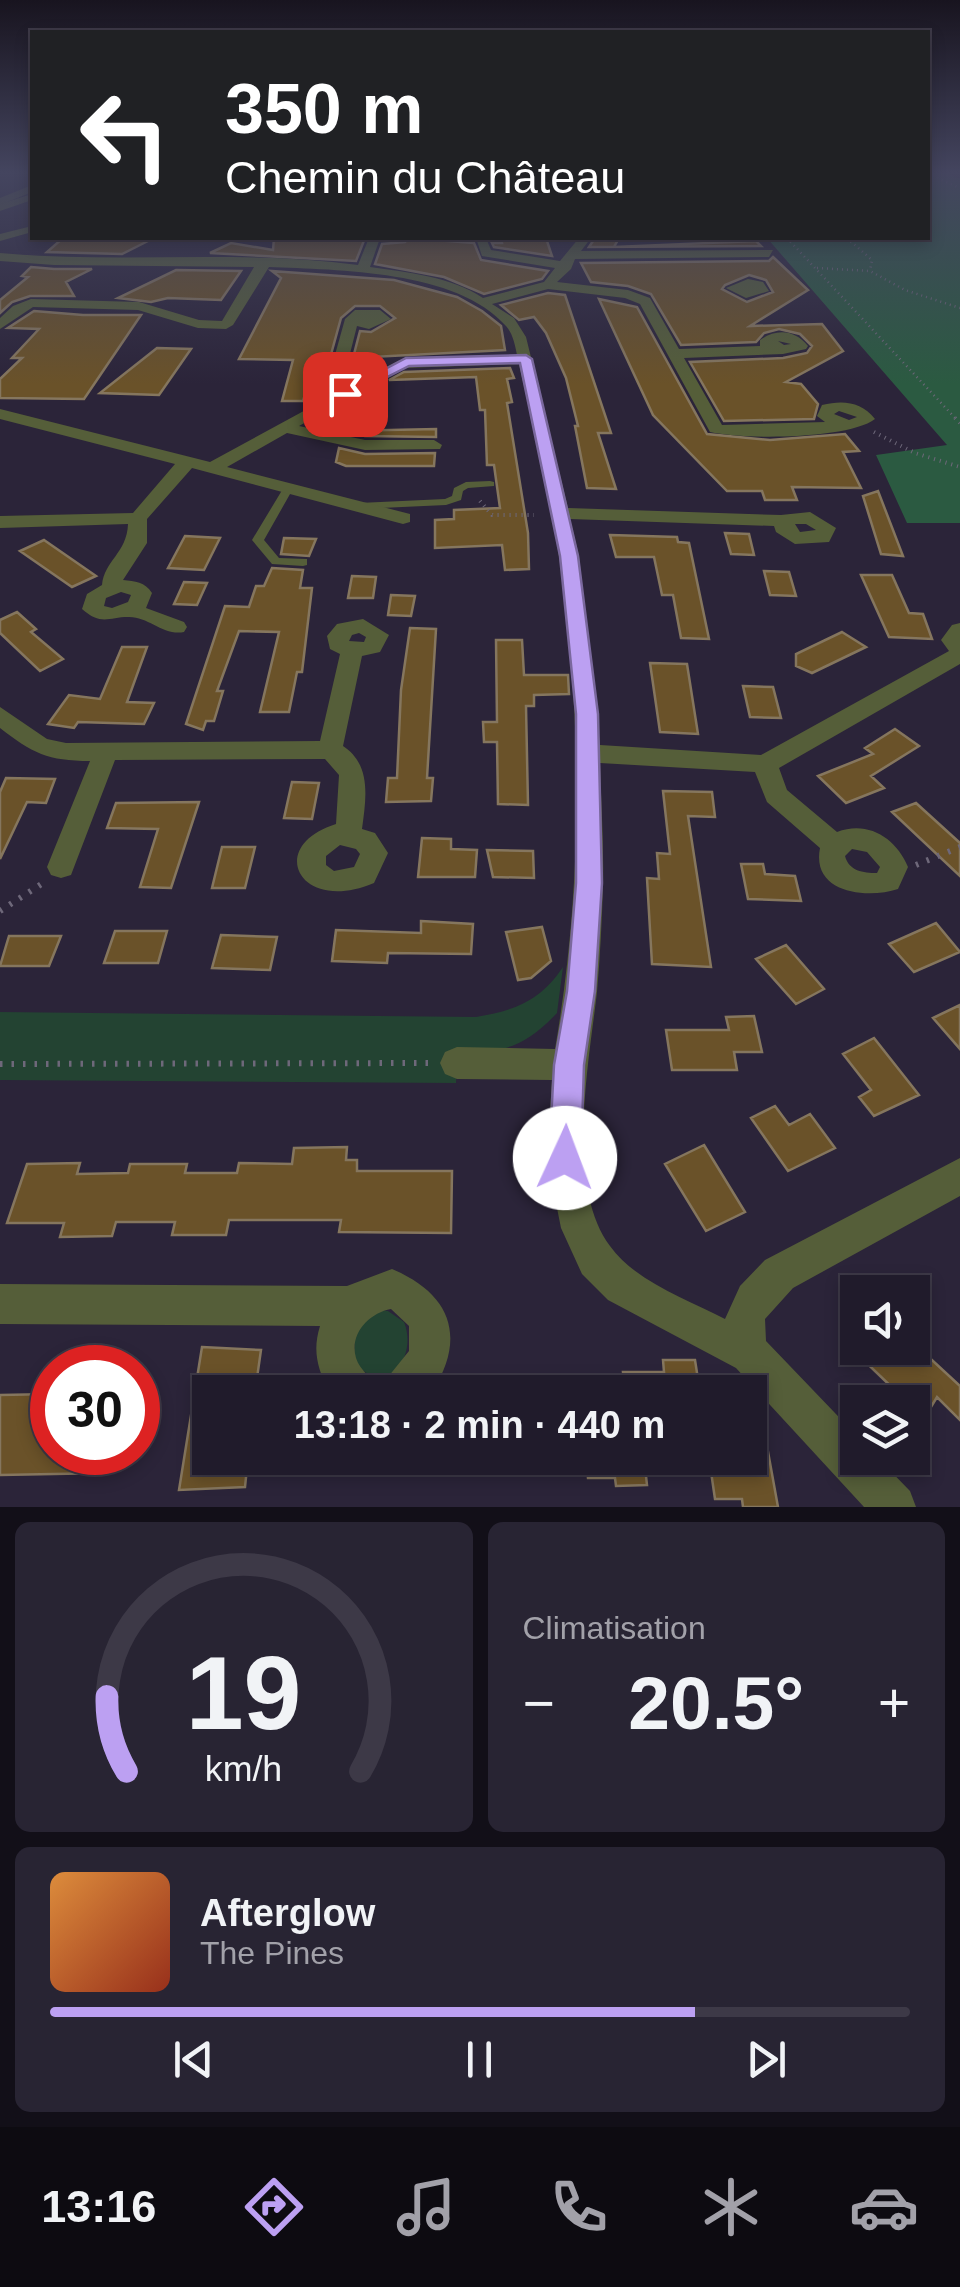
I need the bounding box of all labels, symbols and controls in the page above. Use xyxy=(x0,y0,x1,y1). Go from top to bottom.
icon: left xyxy=(60,70,190,200)
text: 350 m xyxy=(225,70,423,148)
text: Chemin du Château xyxy=(225,152,625,203)
pin xyxy=(303,352,388,437)
icon: arrive xyxy=(318,367,373,422)
position arrow xyxy=(513,1106,617,1210)
map controls xyxy=(840,1275,930,1475)
button: sound xyxy=(840,1275,930,1365)
speed limit sign: 30 xyxy=(30,1345,160,1475)
button: layers xyxy=(840,1385,930,1475)
text: 13:18 · 2 min · 440 m xyxy=(294,1404,665,1446)
text: Climatisation xyxy=(523,1610,706,1646)
text: 19 xyxy=(186,1635,302,1751)
text: 20.5° xyxy=(628,1661,804,1745)
text: − xyxy=(523,1672,555,1734)
text: + xyxy=(878,1672,910,1734)
text: km/h xyxy=(205,1749,282,1789)
text: Afterglow xyxy=(200,1892,375,1934)
text: The Pines xyxy=(200,1935,344,1971)
icon: previous xyxy=(166,2032,221,2087)
icon: pause xyxy=(452,2032,507,2087)
icon: next xyxy=(739,2032,794,2087)
icon: directions xyxy=(239,2172,309,2242)
icon: music xyxy=(391,2172,461,2242)
icon: phone xyxy=(544,2172,614,2242)
icon: climate xyxy=(696,2172,766,2242)
icon: car xyxy=(849,2172,919,2242)
text: 13:16 xyxy=(41,2181,156,2232)

